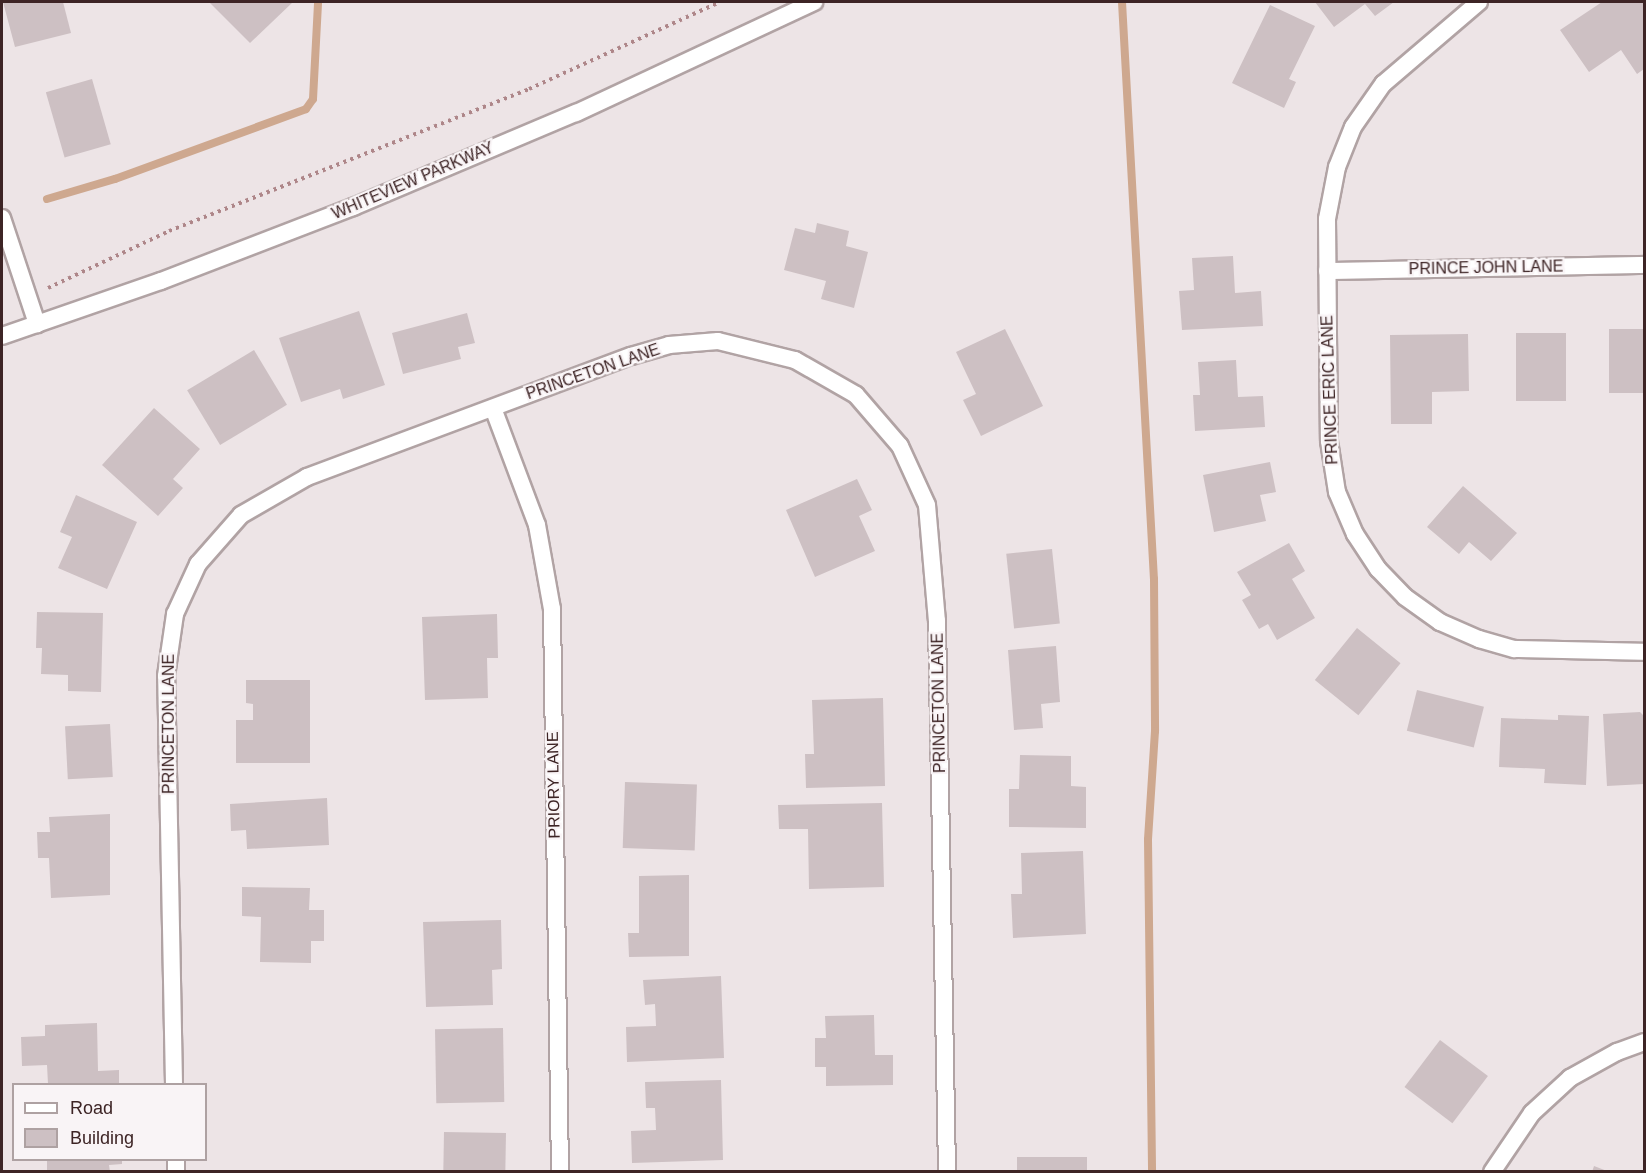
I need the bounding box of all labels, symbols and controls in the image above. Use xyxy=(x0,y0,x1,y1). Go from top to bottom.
street label: WHITEVIEW PARKWAY xyxy=(329,138,497,224)
street label: PRINCE JOHN LANE xyxy=(1408,257,1564,279)
street label: PRINCE ERIC LANE xyxy=(1318,315,1342,465)
street label: PRINCETON LANE xyxy=(524,340,662,404)
street label: PRINCETON LANE xyxy=(928,633,950,773)
street label: PRINCETON LANE xyxy=(159,654,179,794)
street label: PRIORY LANE xyxy=(543,731,565,839)
legend xyxy=(12,1083,207,1161)
text: Road xyxy=(70,1098,113,1118)
text: Building xyxy=(70,1128,134,1148)

